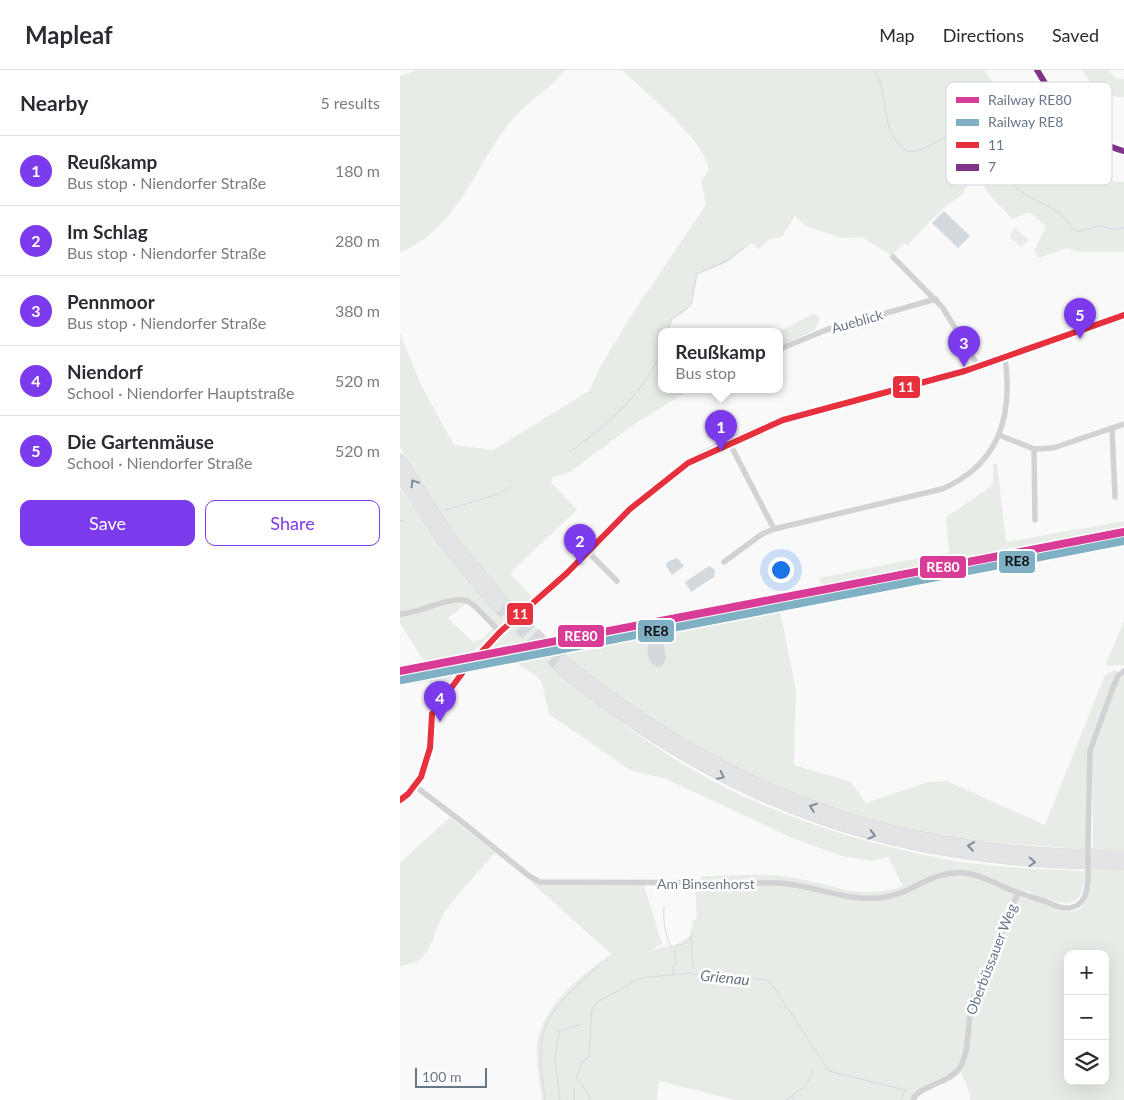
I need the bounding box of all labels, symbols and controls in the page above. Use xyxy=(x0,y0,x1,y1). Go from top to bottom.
text: Mapleaf xyxy=(25,20,113,49)
text: Map xyxy=(879,24,915,46)
text: Directions xyxy=(943,24,1024,46)
text: Saved xyxy=(1052,24,1099,46)
legend xyxy=(946,82,1112,185)
text: Nearby xyxy=(20,90,88,115)
text: Railway RE80 xyxy=(988,91,1072,108)
text: 5 results xyxy=(320,93,380,112)
text: Railway RE8 xyxy=(988,113,1063,130)
text: 11 xyxy=(988,136,1004,153)
text: Reußkamp xyxy=(67,150,157,173)
text: 7 xyxy=(988,158,996,175)
text: 1 xyxy=(31,161,41,180)
text: 180 m xyxy=(335,161,380,180)
text: Bus stop · Niendorfer Straße xyxy=(67,173,266,192)
text: Im Schlag xyxy=(67,220,148,243)
text: 2 xyxy=(31,231,41,250)
text: 280 m xyxy=(335,231,380,250)
text: Bus stop · Niendorfer Straße xyxy=(67,243,266,262)
text: Pennmoor xyxy=(67,290,155,313)
pin: 5 xyxy=(1064,298,1096,339)
text: 3 xyxy=(31,301,41,320)
text: 380 m xyxy=(335,301,380,320)
street label: Aueblick xyxy=(829,305,886,336)
text: Bus stop · Niendorfer Straße xyxy=(67,313,266,332)
pin: 3 xyxy=(948,326,980,367)
popup xyxy=(658,328,783,393)
text: Reußkamp xyxy=(675,340,766,363)
text: Niendorf xyxy=(67,360,143,383)
text: Bus stop xyxy=(675,363,736,382)
text: 4 xyxy=(31,371,41,390)
text: 520 m xyxy=(335,371,380,390)
line badge: 11 xyxy=(892,375,921,399)
text: 11 xyxy=(898,378,914,395)
text: School · Niendorfer Hauptstraße xyxy=(67,383,295,402)
pin: 1 xyxy=(705,410,737,451)
text: Die Gartenmäuse xyxy=(67,430,214,453)
text: 5 xyxy=(31,441,41,460)
text: 520 m xyxy=(335,441,380,460)
text: School · Niendorfer Straße xyxy=(67,453,252,472)
one-way arrow xyxy=(411,479,420,489)
button: Save xyxy=(20,500,195,546)
button: Share xyxy=(205,500,380,546)
pin: 2 xyxy=(564,524,596,565)
line badge: RE8 xyxy=(998,550,1036,574)
text: RE8 xyxy=(1004,552,1030,569)
line badge: RE80 xyxy=(919,555,967,579)
your location xyxy=(768,557,794,583)
text: RE80 xyxy=(926,558,960,575)
line badge: 11 xyxy=(506,602,534,626)
text: 11 xyxy=(512,605,528,622)
line badge: RE8 xyxy=(637,619,675,643)
text: RE8 xyxy=(643,622,669,639)
line badge: RE80 xyxy=(557,624,605,648)
text: RE80 xyxy=(564,627,598,644)
pin: 4 xyxy=(424,681,456,722)
one-way arrow xyxy=(716,770,725,780)
one-way arrow xyxy=(810,803,818,813)
one-way arrow xyxy=(867,829,876,840)
one-way arrow xyxy=(966,841,974,852)
one-way arrow xyxy=(1028,856,1036,867)
street label: Am Binsenhorst xyxy=(657,875,755,892)
street label: Oberbüssauer Weg xyxy=(962,901,1020,1017)
map controls xyxy=(1064,950,1109,1085)
button: + xyxy=(1064,950,1109,995)
water label: Grienau xyxy=(699,965,751,989)
button: − xyxy=(1064,995,1109,1040)
button: layers xyxy=(1064,1040,1109,1085)
scale bar xyxy=(415,1065,488,1088)
text: 100 m xyxy=(422,1068,461,1085)

